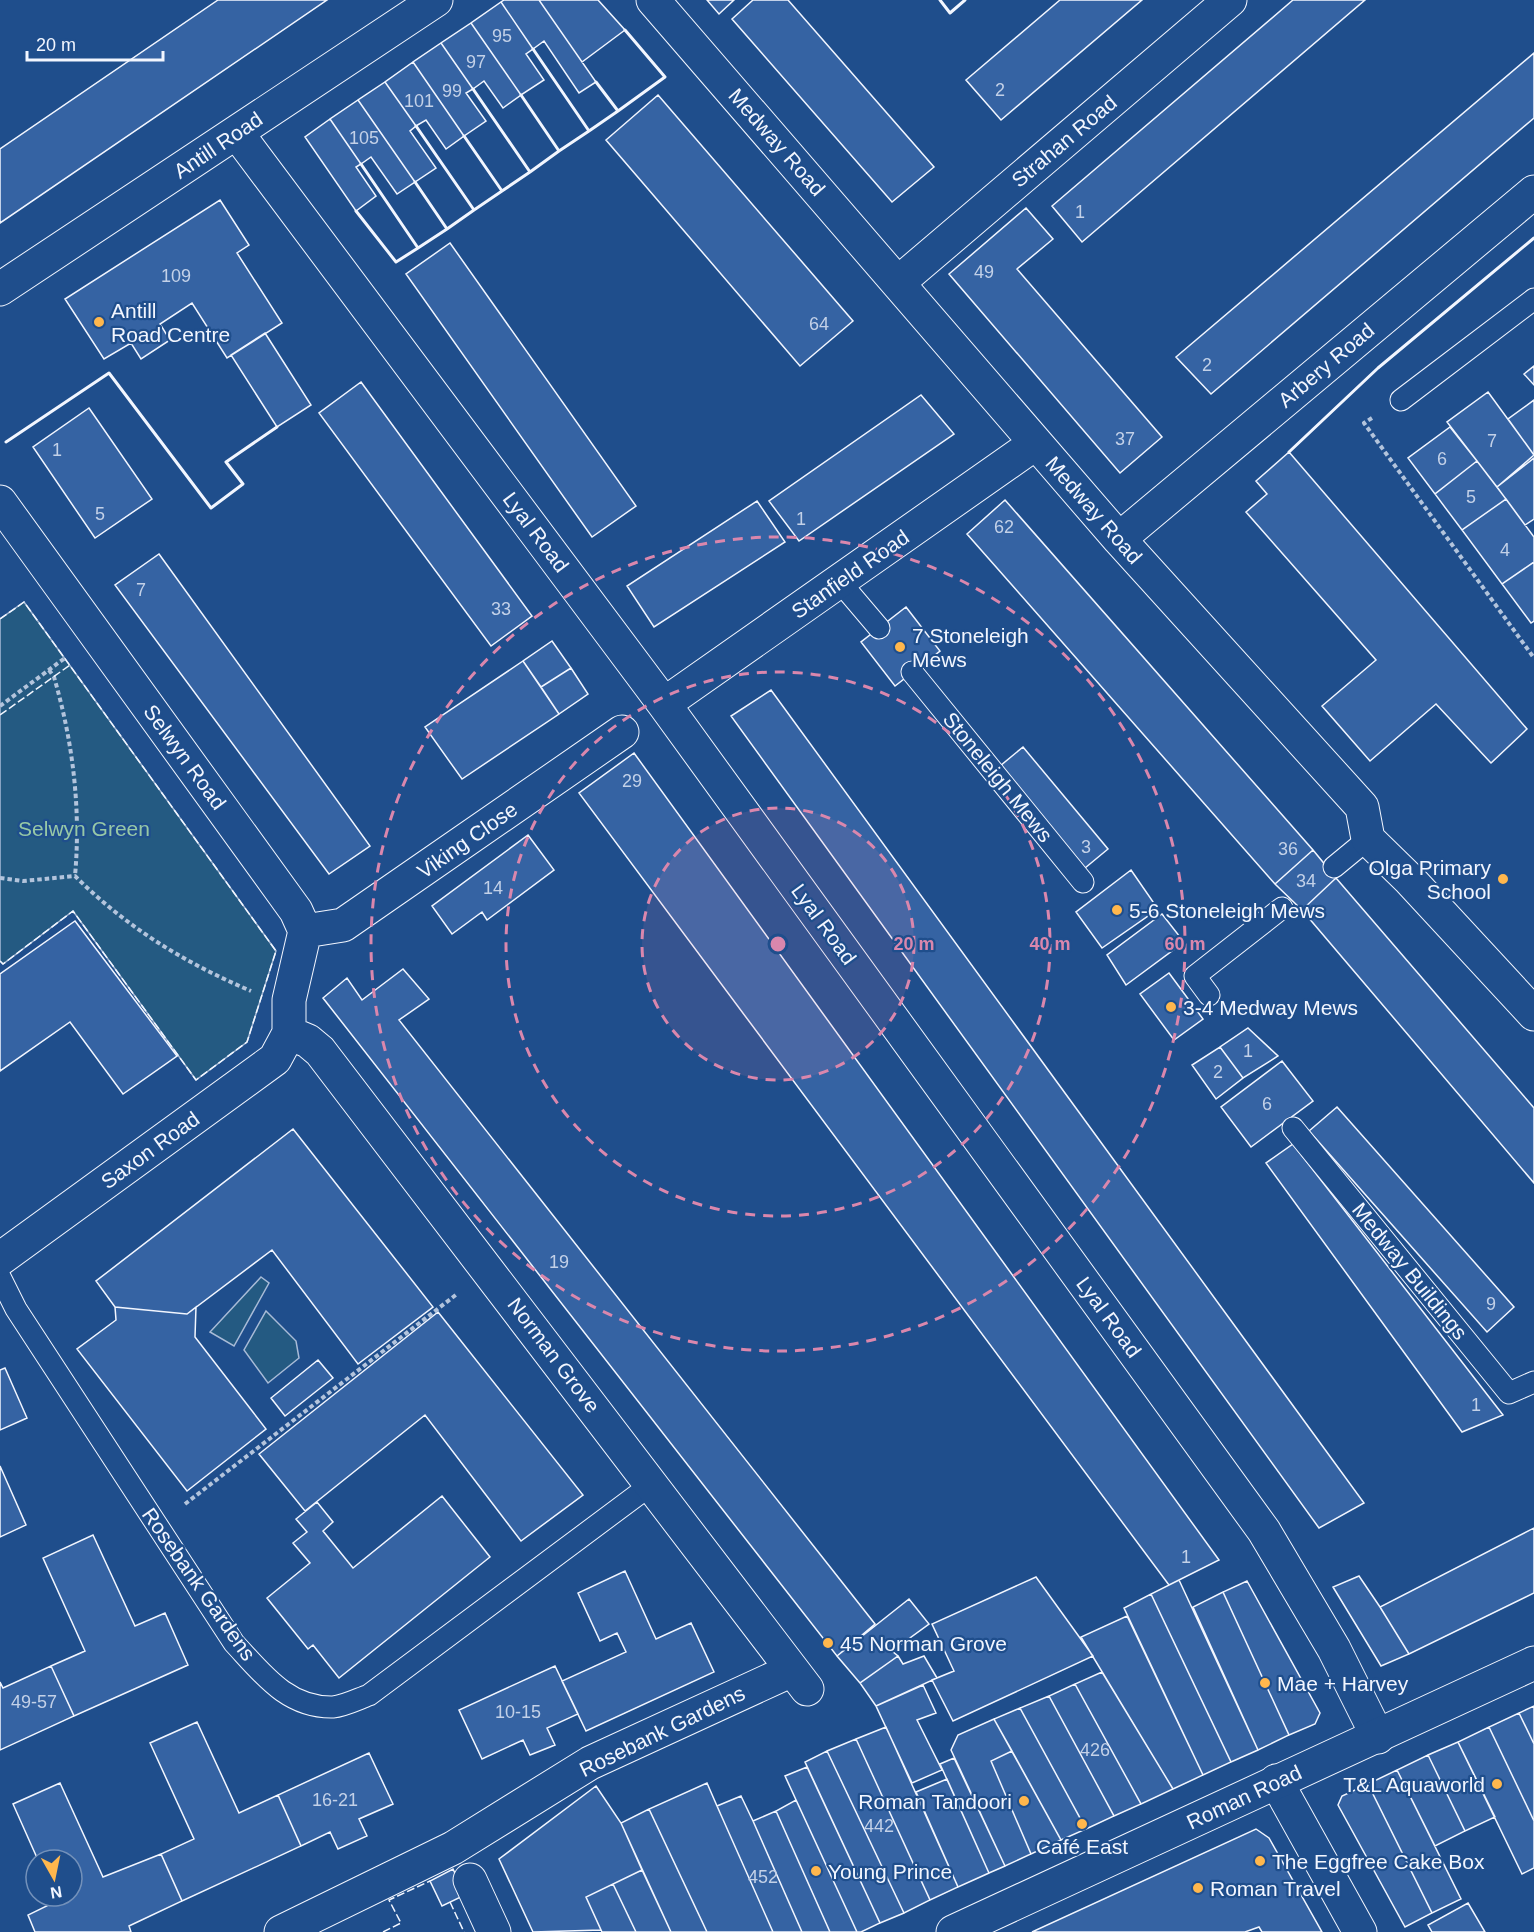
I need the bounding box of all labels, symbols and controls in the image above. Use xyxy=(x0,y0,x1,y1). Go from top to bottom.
scale bar xyxy=(27,24,164,62)
house number: 95 xyxy=(492,26,512,46)
text: 20 m xyxy=(36,35,76,55)
house number: 97 xyxy=(466,52,486,72)
house number: 2 xyxy=(995,80,1005,100)
house number: 99 xyxy=(442,81,462,101)
street label: Medway Road xyxy=(724,84,830,200)
house number: 101 xyxy=(404,91,434,111)
street label: Strahan Road xyxy=(1007,91,1121,191)
street label: Antill Road xyxy=(169,107,267,183)
house number: 105 xyxy=(349,128,379,148)
house number: 1 xyxy=(1075,202,1085,222)
house number: 49 xyxy=(974,262,994,282)
house number: 109 xyxy=(161,266,191,286)
place label: Antill Road Centre xyxy=(111,299,230,346)
house number: 64 xyxy=(809,314,829,334)
marker: Antill Road Centre xyxy=(92,315,106,329)
street label: Arbery Road xyxy=(1273,318,1379,412)
house number: 2 xyxy=(1202,355,1212,375)
house number: 37 xyxy=(1115,429,1135,449)
house number: 7 xyxy=(1487,431,1497,451)
house number: 1 xyxy=(52,440,62,460)
house number: 6 xyxy=(1437,449,1447,469)
street label: Medway Road xyxy=(1041,452,1147,568)
house number: 5 xyxy=(1466,487,1476,507)
street label: Lyal Road xyxy=(499,488,573,576)
house number: 5 xyxy=(95,504,105,524)
house number: 1 xyxy=(796,509,806,529)
house number: 62 xyxy=(994,517,1014,537)
street label: Stanfield Road xyxy=(787,525,913,623)
house number: 4 xyxy=(1500,540,1510,560)
house number: 7 xyxy=(136,580,146,600)
house number: 33 xyxy=(491,599,511,619)
place label: 7 Stoneleigh Mews xyxy=(912,624,1029,671)
marker: 7 Stoneleigh Mews xyxy=(893,640,907,654)
street label: Selwyn Road xyxy=(139,700,231,814)
street label: Stoneleigh Mews xyxy=(939,708,1057,846)
house number: 29 xyxy=(622,771,642,791)
street label: Viking Close xyxy=(413,797,521,883)
park label: Selwyn Green xyxy=(18,817,150,840)
house number: 3 xyxy=(1081,837,1091,857)
house number: 36 xyxy=(1278,839,1298,859)
place label: Olga Primary School xyxy=(1368,856,1491,903)
house number: 34 xyxy=(1296,871,1316,891)
marker: Olga Primary School xyxy=(1496,872,1510,886)
house number: 14 xyxy=(483,878,503,898)
street label: Lyal Road xyxy=(787,879,861,969)
place label: 5-6 Stoneleigh Mews xyxy=(1129,899,1325,922)
marker: 5-6 Stoneleigh Mews xyxy=(1110,903,1124,917)
centre of rings xyxy=(768,934,788,954)
text: 20 m xyxy=(893,934,935,954)
text: 40 m xyxy=(1029,934,1071,954)
text: 60 m xyxy=(1164,934,1206,954)
place label: 3-4 Medway Mews xyxy=(1183,996,1358,1019)
marker: 3-4 Medway Mews xyxy=(1164,1000,1178,1014)
house number: 1 xyxy=(1243,1041,1253,1061)
house number: 2 xyxy=(1213,1062,1223,1082)
house number: 6 xyxy=(1262,1094,1272,1114)
street label: Saxon Road xyxy=(96,1107,204,1193)
street label: Medway Buildings xyxy=(1348,1198,1472,1344)
house number: 19 xyxy=(549,1252,569,1272)
street label: Lyal Road xyxy=(1072,1272,1146,1362)
street label: Norman Grove xyxy=(503,1293,605,1417)
house number: 9 xyxy=(1486,1294,1496,1314)
house number: 1 xyxy=(1471,1395,1481,1415)
street label: Rosebank Gardens xyxy=(138,1503,260,1665)
house number: 1 xyxy=(1181,1547,1191,1567)
place label: 45 Norman Grove xyxy=(840,1632,1007,1655)
marker: 45 Norman Grove xyxy=(821,1636,835,1650)
place label: Mae + Harvey xyxy=(1277,1672,1409,1695)
marker: Mae + Harvey xyxy=(1258,1676,1272,1690)
street label: Rosebank Gardens xyxy=(576,1681,748,1781)
house number: 49-57 xyxy=(11,1692,57,1712)
house number: 10-15 xyxy=(495,1702,541,1722)
house number: 426 xyxy=(1080,1740,1110,1760)
street label: Roman Road xyxy=(1183,1760,1305,1834)
place label: T&L Aquaworld xyxy=(1343,1773,1485,1796)
marker: T&L Aquaworld xyxy=(1490,1777,1504,1791)
house number: 16-21 xyxy=(312,1790,358,1810)
place label: Roman Tandoori xyxy=(858,1790,1012,1813)
marker: Roman Tandoori xyxy=(1017,1794,1031,1808)
house number: 442 xyxy=(864,1816,894,1836)
marker: Café East xyxy=(1075,1817,1089,1831)
place label: Café East xyxy=(1036,1835,1128,1858)
north arrow xyxy=(24,1848,84,1908)
place label: The Eggfree Cake Box xyxy=(1272,1850,1485,1873)
marker: The Eggfree Cake Box xyxy=(1253,1854,1267,1868)
place label: Young Prince xyxy=(828,1860,952,1883)
marker: Young Prince xyxy=(809,1864,823,1878)
house number: 452 xyxy=(748,1867,778,1887)
place label: Roman Travel xyxy=(1210,1877,1341,1900)
marker: Roman Travel xyxy=(1191,1881,1205,1895)
text: N xyxy=(49,1883,63,1902)

